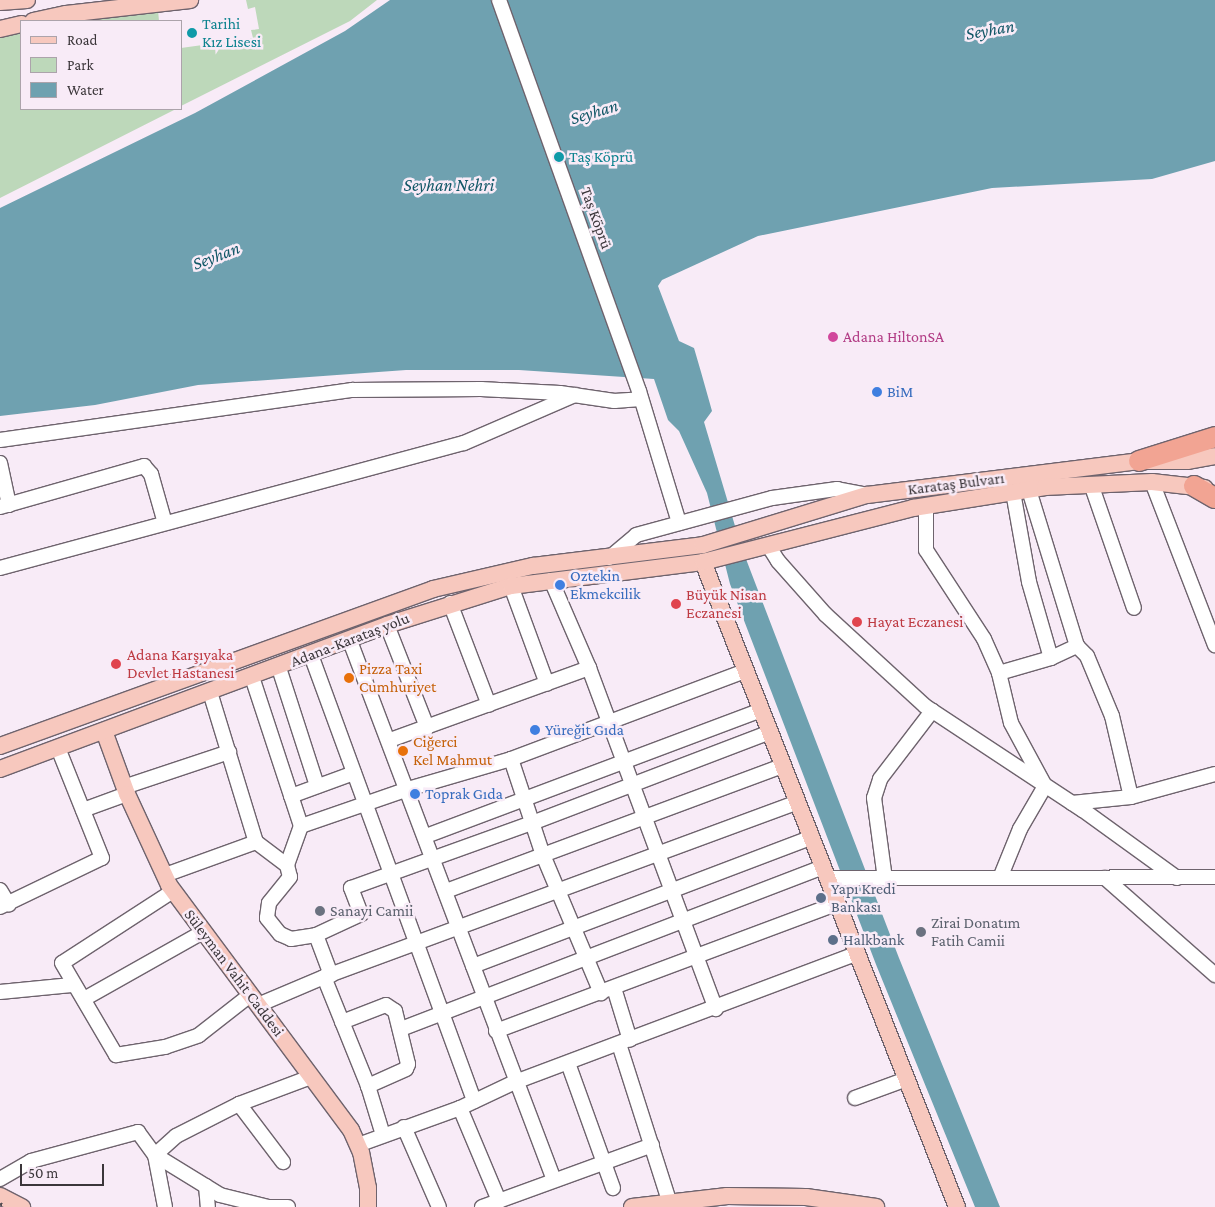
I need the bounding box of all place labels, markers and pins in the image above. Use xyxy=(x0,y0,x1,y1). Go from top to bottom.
place label: Tarihi Kız Lisesi xyxy=(202,14,261,52)
marker: Tarihi Kız Lisesi xyxy=(186,27,198,39)
place label: Taş Köprü xyxy=(569,147,633,167)
marker: Taş Köprü xyxy=(553,151,565,163)
place label: Adana HiltonSA xyxy=(843,327,944,347)
marker: Adana HiltonSA xyxy=(827,331,839,343)
place label: BiM xyxy=(887,382,913,402)
marker: BiM xyxy=(871,386,883,398)
place label: Oztekin Ekmekcilik xyxy=(570,566,641,604)
marker: Oztekin Ekmekcilik xyxy=(554,579,566,591)
place label: Büyük Nisan Eczanesi xyxy=(686,585,767,623)
marker: Büyük Nisan Eczanesi xyxy=(670,598,682,610)
place label: Hayat Eczanesi xyxy=(867,612,963,632)
marker: Hayat Eczanesi xyxy=(851,616,863,628)
place label: Adana Karşıyaka Devlet Hastanesi xyxy=(127,645,234,683)
marker: Adana Karşıyaka Devlet Hastanesi xyxy=(109,657,123,671)
place label: Pizza Taxi Cumhuriyet xyxy=(359,659,436,697)
marker: Pizza Taxi Cumhuriyet xyxy=(343,672,355,684)
place label: Yüreğit Gıda xyxy=(545,720,624,740)
marker: Yüreğit Gıda xyxy=(529,724,541,736)
place label: Ciğerci Kel Mahmut xyxy=(413,732,492,770)
marker: Ciğerci Kel Mahmut xyxy=(397,745,409,757)
place label: Toprak Gıda xyxy=(425,784,503,804)
marker: Toprak Gıda xyxy=(409,788,421,800)
place label: Yapı Kredi Bankası xyxy=(831,879,896,917)
marker: Yapı Kredi Bankası xyxy=(815,892,827,904)
place label: Sanayi Camii xyxy=(330,901,413,921)
marker: Sanayi Camii xyxy=(314,905,326,917)
place label: Zirai Donatım Fatih Camii xyxy=(931,913,1020,951)
marker: Zirai Donatım Fatih Camii xyxy=(915,926,927,938)
place label: Halkbank xyxy=(843,930,904,950)
marker: Halkbank xyxy=(827,934,839,946)

